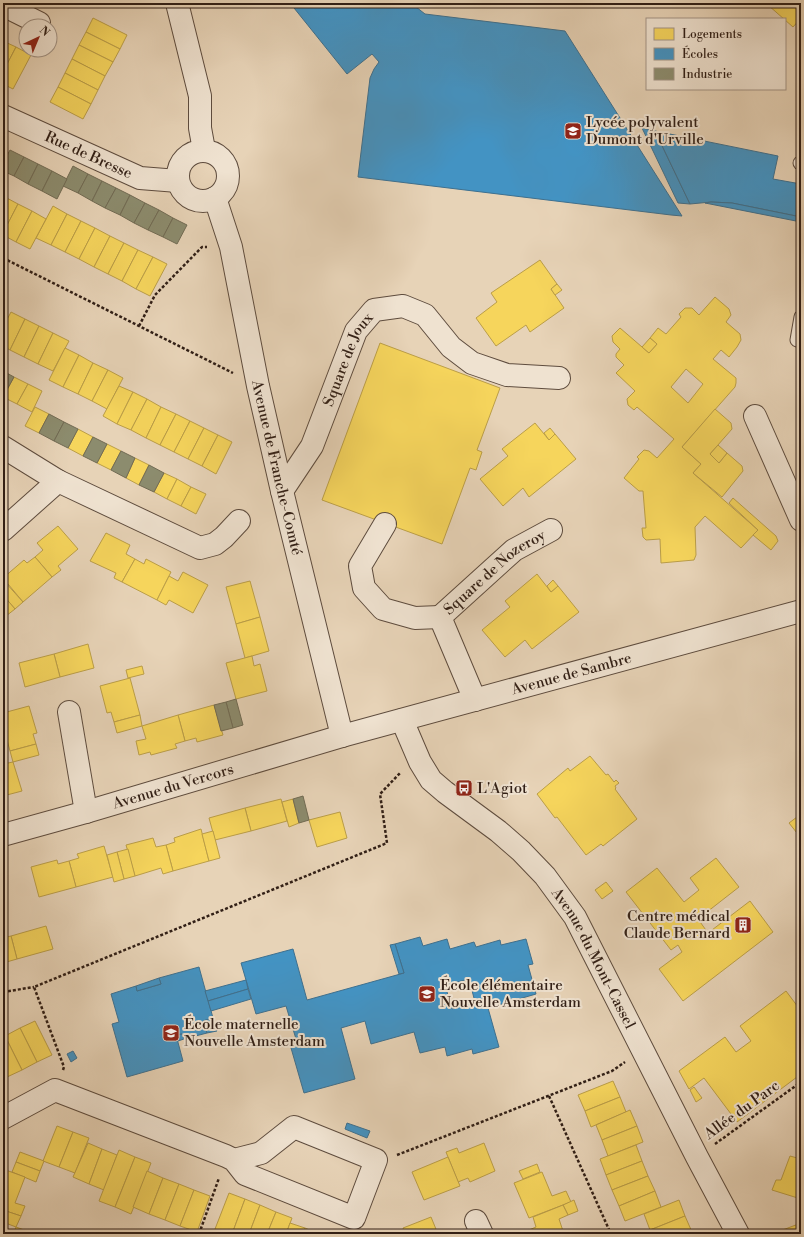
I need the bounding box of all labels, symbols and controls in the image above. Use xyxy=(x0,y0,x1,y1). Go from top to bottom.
north arrow xyxy=(18,18,58,58)
legend xyxy=(646,18,786,90)
text: N xyxy=(36,23,52,40)
text: Logements xyxy=(682,27,742,42)
text: Écoles xyxy=(682,45,718,62)
text: Industrie xyxy=(682,67,732,82)
place label: Lycée polyvalent Dumont d'Urville xyxy=(586,113,704,149)
school or university icon: Lycée polyvalent Dumont d'Urville xyxy=(563,121,583,141)
street label: Rue de Bresse xyxy=(42,127,135,183)
street label: Square de Joux xyxy=(319,308,377,409)
street label: Avenue de Franche-Comté xyxy=(247,377,307,557)
street label: Square de Nozeroy xyxy=(439,525,549,619)
street label: Avenue de Sambre xyxy=(508,648,634,699)
street label: Avenue du Vercors xyxy=(109,759,236,813)
bus stop icon: L'Agiot xyxy=(454,778,474,798)
place label: L'Agiot xyxy=(477,779,528,798)
street label: Avenue du Mont-Cassel xyxy=(547,883,640,1032)
place label: Centre médical Claude Bernard xyxy=(624,907,731,943)
building icon: Centre médical Claude Bernard xyxy=(733,915,753,935)
place label: École élémentaire Nouvelle Amsterdam xyxy=(440,975,581,1012)
school or university icon: École élémentaire Nouvelle Amsterdam xyxy=(417,984,437,1004)
place label: École maternelle Nouvelle Amsterdam xyxy=(184,1014,325,1051)
school or university icon: École maternelle Nouvelle Amsterdam xyxy=(161,1023,181,1043)
street label: Allée du Parc xyxy=(700,1076,783,1144)

